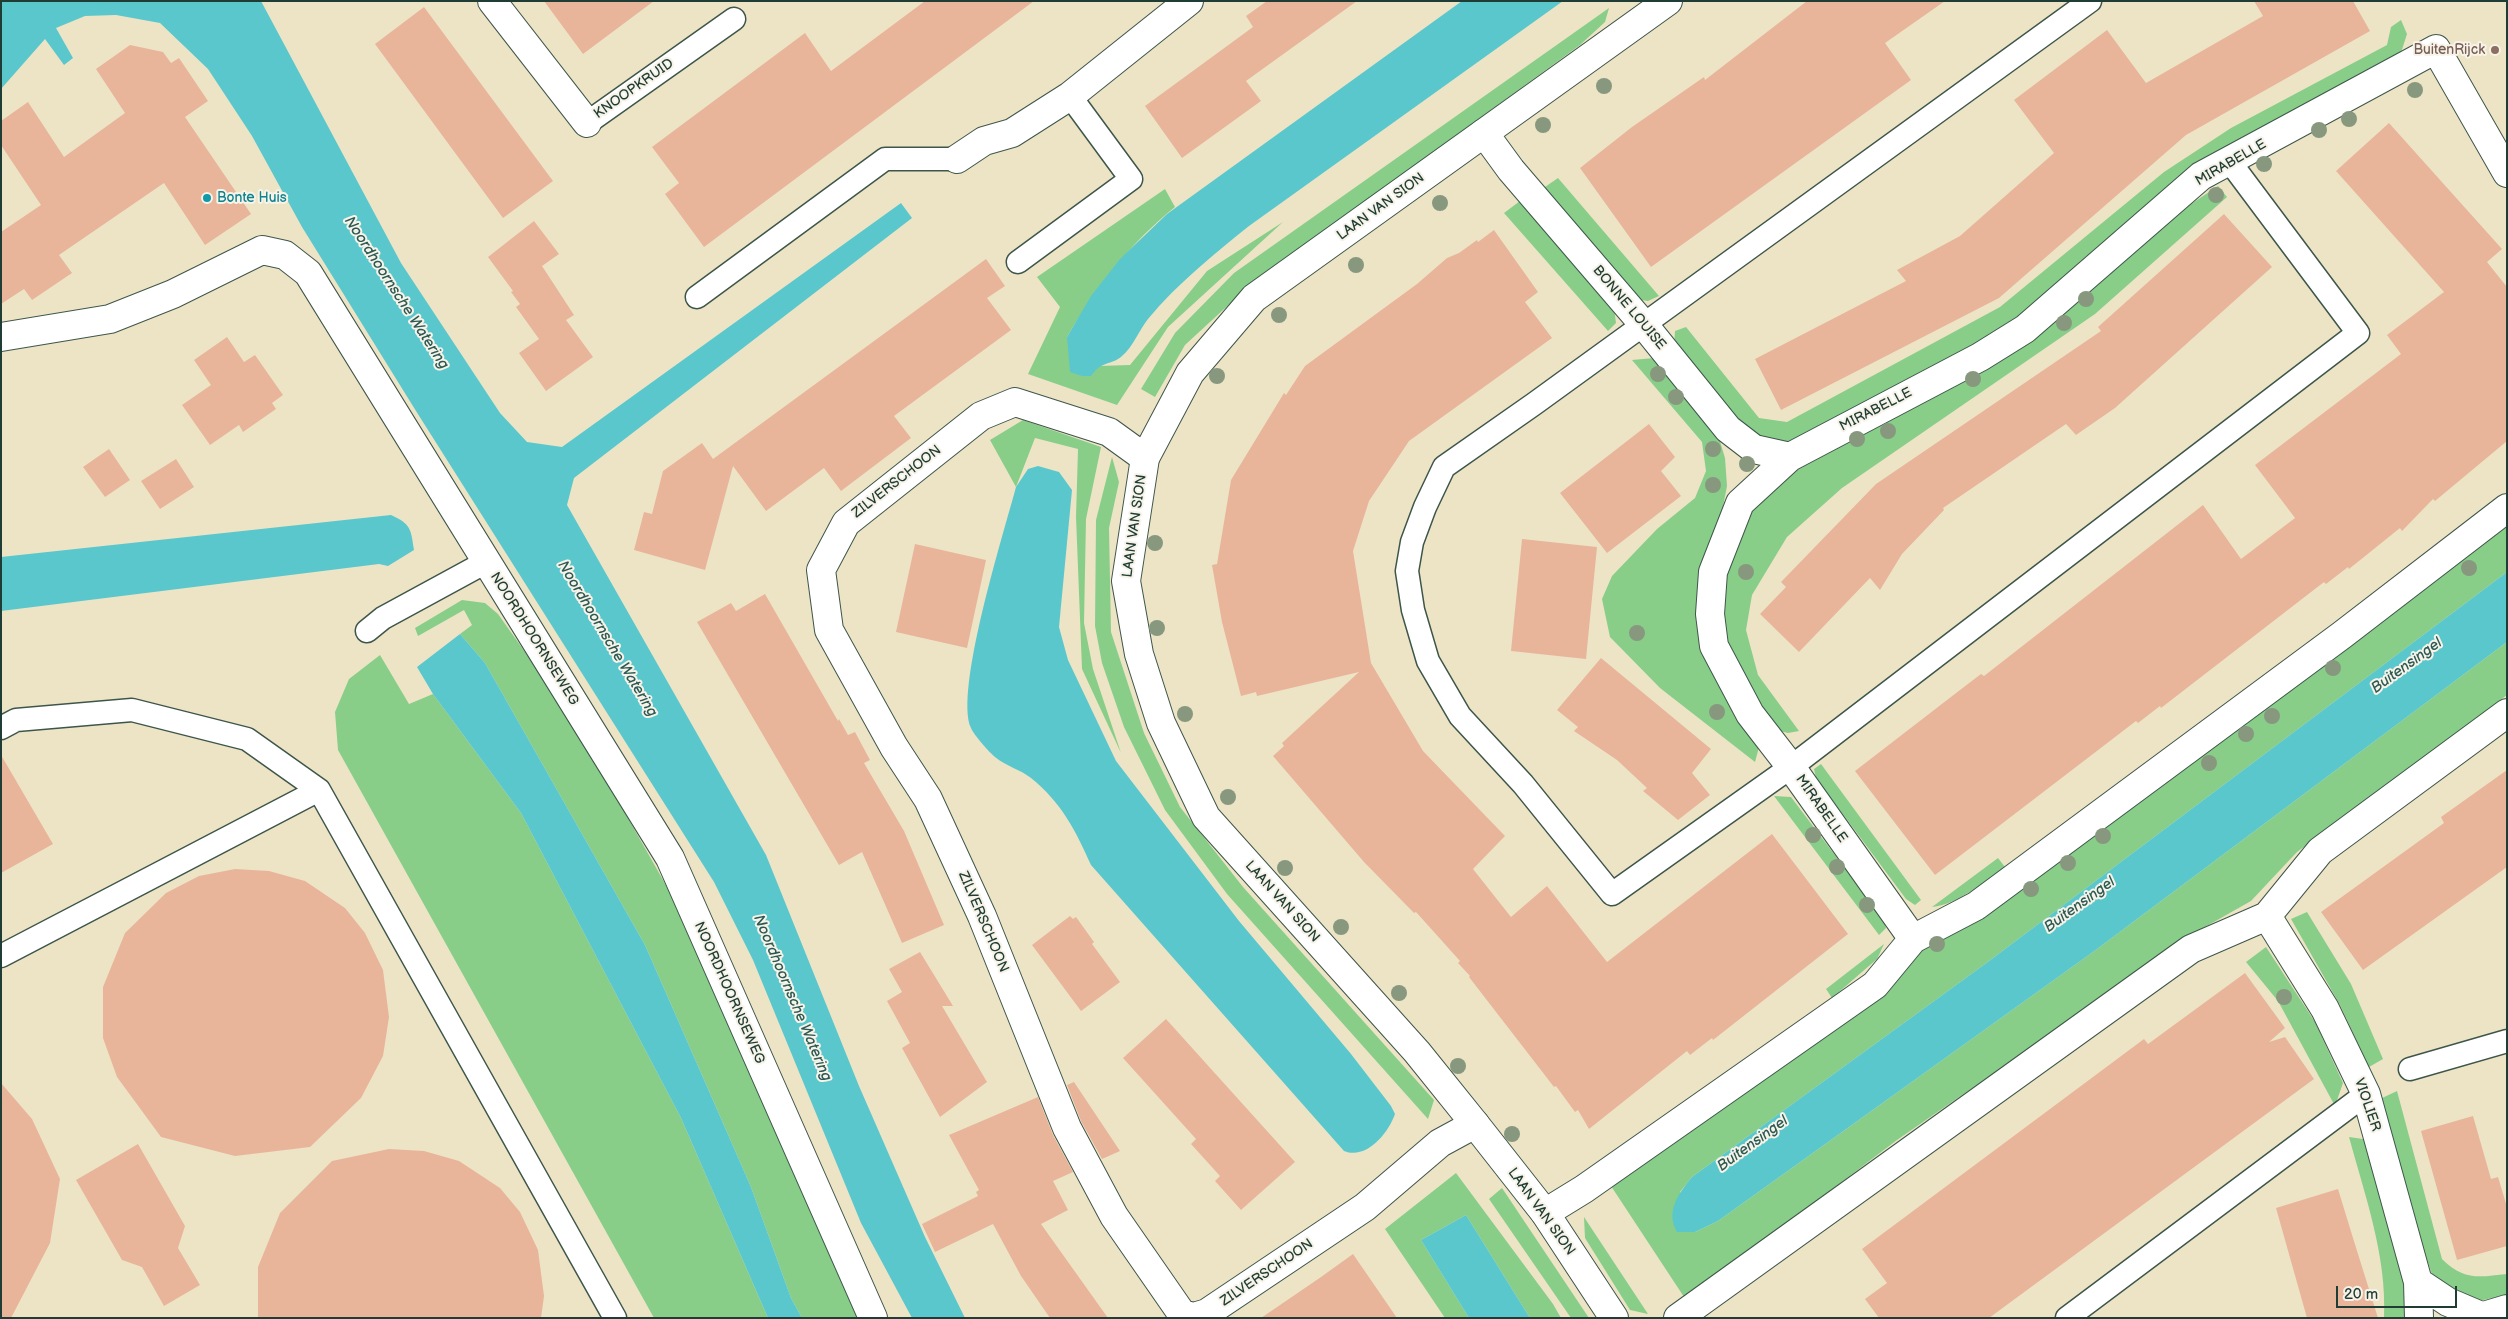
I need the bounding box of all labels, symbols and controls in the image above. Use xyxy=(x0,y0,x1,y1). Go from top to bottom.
place label: BuitenRijck xyxy=(2413,42,2485,58)
marker: BuitenRijck xyxy=(2489,44,2501,56)
street label: KNOOPKRUID xyxy=(591,55,677,123)
street label: MIRABELLE xyxy=(2193,136,2269,190)
street label: LAAN VAN SION xyxy=(1334,170,1428,244)
place label: Bonte Huis xyxy=(217,190,287,206)
marker: Bonte Huis xyxy=(201,192,213,204)
water label: Noordhoornsche Watering xyxy=(340,213,452,373)
street label: BONNE LOUISE xyxy=(1589,262,1669,354)
street label: MIRABELLE xyxy=(1837,385,1915,435)
street label: ZILVERSCHOON xyxy=(849,442,945,522)
street label: LAAN VAN SION xyxy=(1119,473,1151,579)
water label: Noordhoornsche Watering xyxy=(553,558,661,720)
street label: NOORDHOORNSEWEG xyxy=(486,569,582,709)
water label: Buitensingel xyxy=(2368,634,2446,698)
street label: MIRABELLE xyxy=(1791,772,1851,846)
street label: LAAN VAN SION xyxy=(1241,858,1323,946)
street label: ZILVERSCHOON xyxy=(954,869,1012,975)
water label: Buitensingel xyxy=(2041,873,2119,937)
water label: Noordhoornsche Watering xyxy=(749,912,835,1084)
street label: NOORDHOORNSEWEG xyxy=(690,919,768,1067)
street label: VIOLIER xyxy=(2350,1076,2384,1134)
water label: Buitensingel xyxy=(1714,1112,1792,1176)
street label: LAAN VAN SION xyxy=(1504,1165,1578,1259)
street label: ZILVERSCHOON xyxy=(1218,1236,1316,1310)
scale bar xyxy=(2338,1276,2459,1308)
text: 20 m xyxy=(2344,1285,2378,1304)

